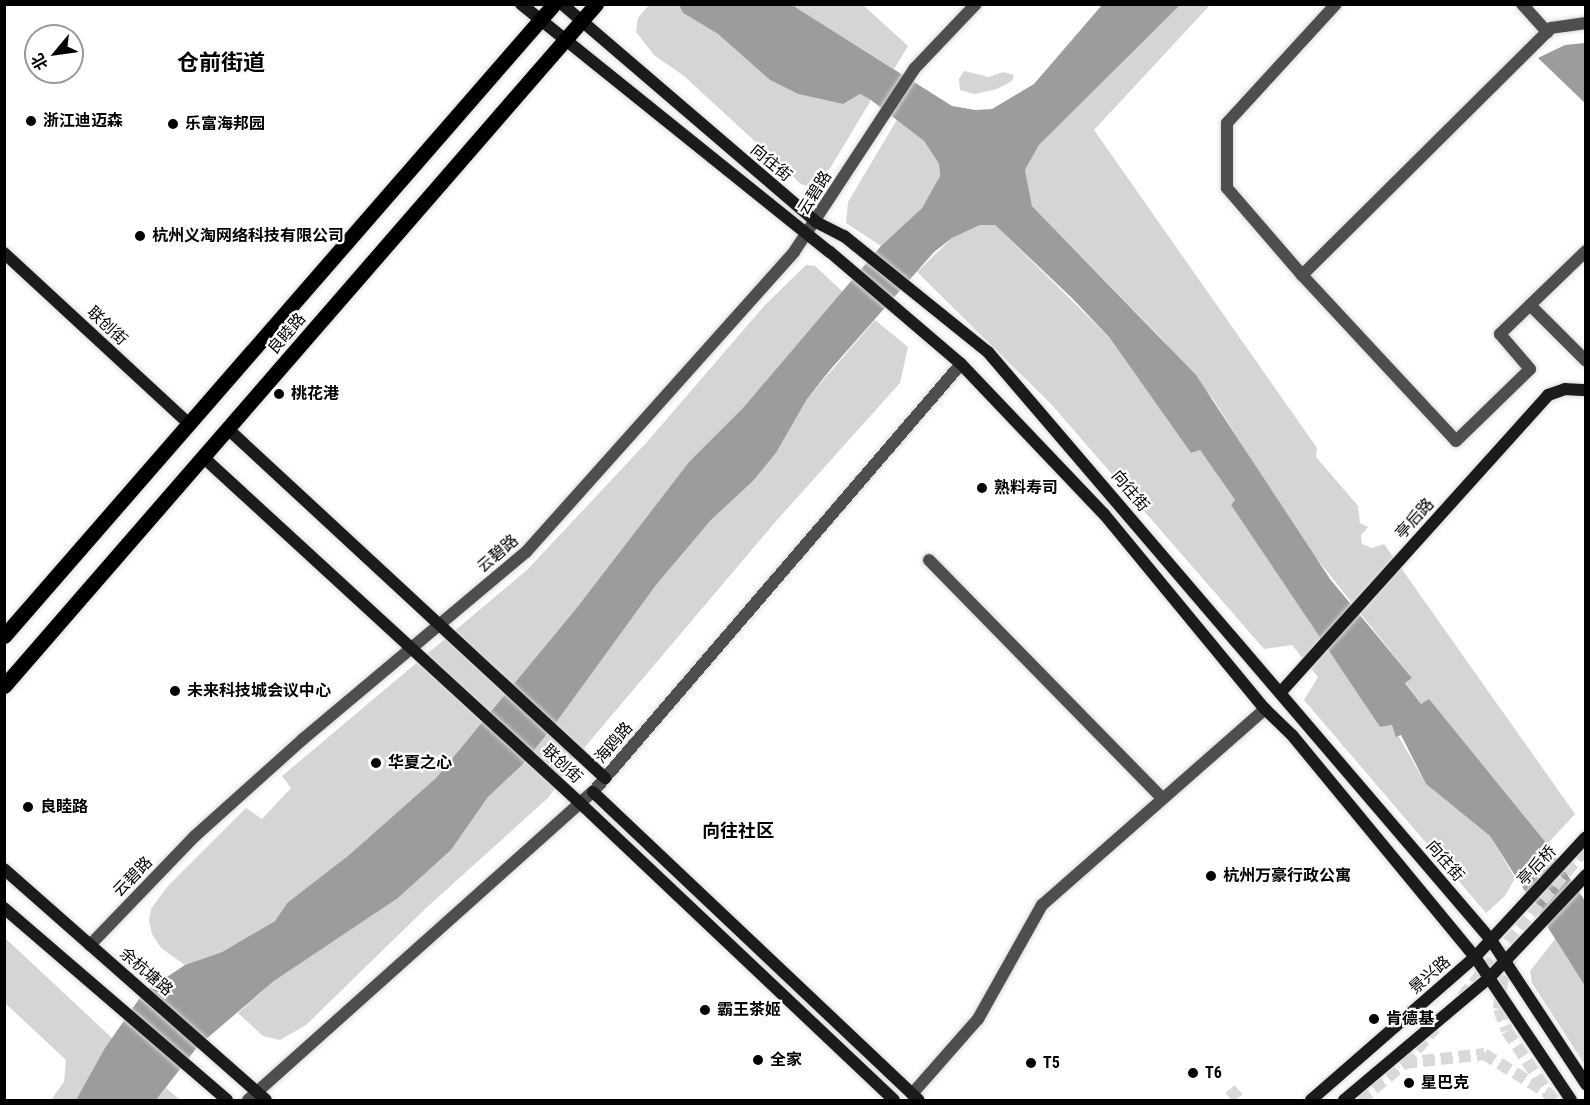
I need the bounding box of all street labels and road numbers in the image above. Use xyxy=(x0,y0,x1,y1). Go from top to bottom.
street label: 向往街 xyxy=(746,140,796,186)
street label: 云碧路 xyxy=(794,168,836,218)
street label: 联创街 xyxy=(83,303,131,349)
street label: 良睦路 xyxy=(264,310,310,358)
street label: 向往街 xyxy=(1107,466,1153,516)
street label: 亭后路 xyxy=(1392,495,1438,543)
street label: 云碧路 xyxy=(474,531,522,577)
street label: 海鸥路 xyxy=(591,719,637,767)
street label: 联创街 xyxy=(538,741,586,787)
street label: 向往街 xyxy=(1422,837,1468,885)
street label: 亭后桥 xyxy=(1514,842,1560,890)
street label: 云碧路 xyxy=(109,853,157,901)
street label: 余杭塘路 xyxy=(116,944,176,1000)
street label: 景兴路 xyxy=(1406,952,1454,998)

